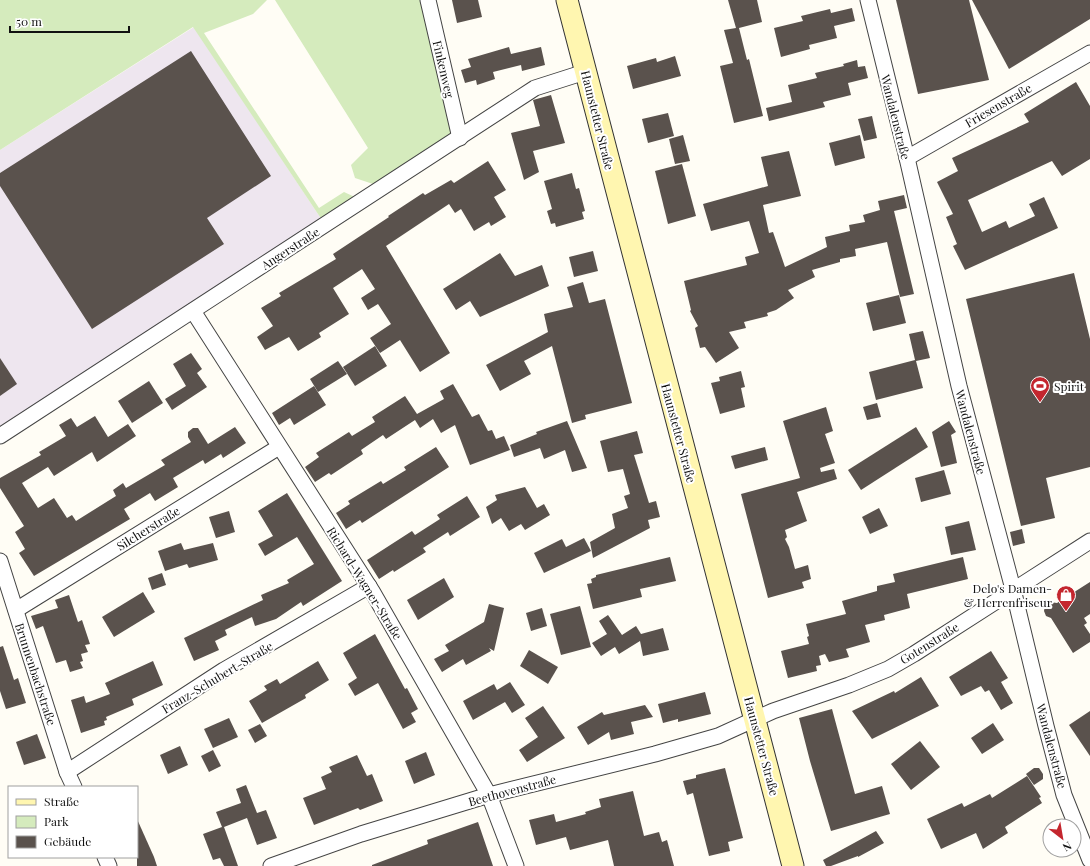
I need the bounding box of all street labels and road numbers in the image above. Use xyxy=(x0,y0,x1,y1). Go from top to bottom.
street label: Finkenweg xyxy=(430,39,459,100)
street label: Haunstetter Straße xyxy=(578,69,618,171)
street label: Wandalenstraße xyxy=(877,72,914,161)
street label: Friesenstraße xyxy=(962,79,1034,131)
street label: Angerstraße xyxy=(257,223,322,273)
street label: Haunstetter Straße xyxy=(658,382,700,484)
street label: Wandalenstraße xyxy=(952,387,990,476)
street label: Silcherstraße xyxy=(113,502,183,554)
street label: Richard-Wagner-Straße xyxy=(324,524,406,642)
street label: Gotenstraße xyxy=(897,619,961,667)
street label: Brunnenbachstraße xyxy=(12,621,60,727)
street label: Franz-Schubert-Straße xyxy=(159,638,275,716)
street label: Haunstetter Straße xyxy=(741,695,783,797)
street label: Wandalenstraße xyxy=(1033,701,1071,790)
street label: Beethovenstraße xyxy=(466,771,558,809)

